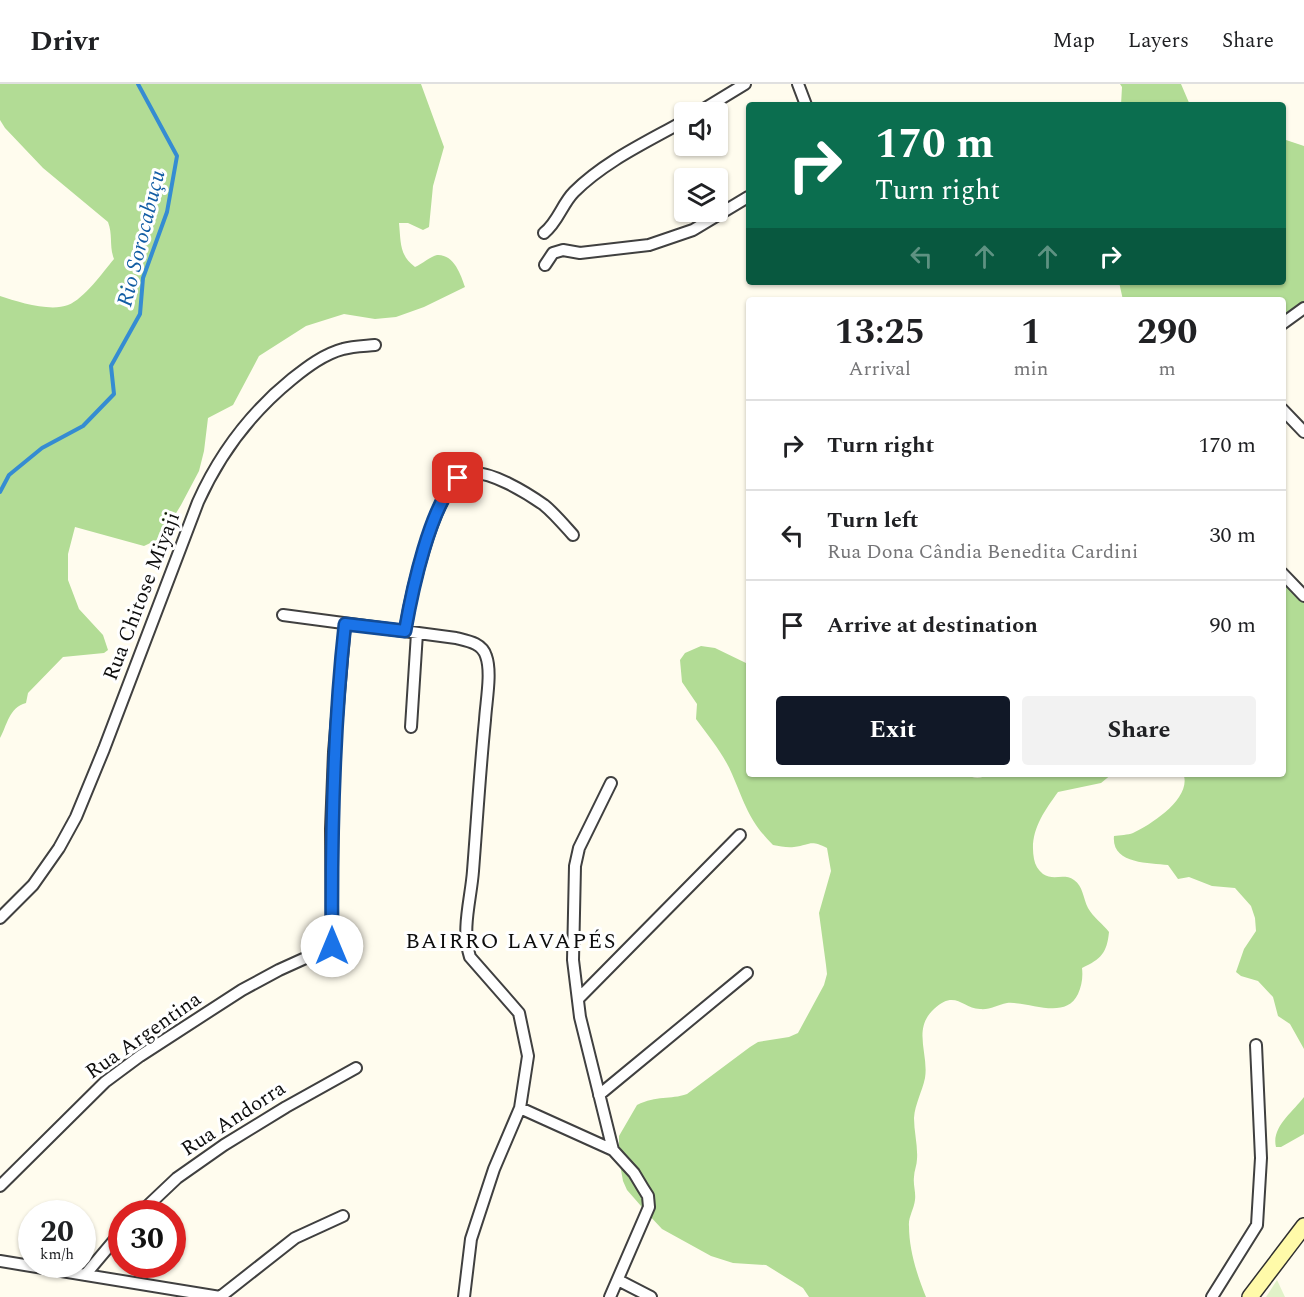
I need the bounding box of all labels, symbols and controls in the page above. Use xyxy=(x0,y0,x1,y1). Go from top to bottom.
text: Drivr xyxy=(30,20,99,63)
text: Map xyxy=(1053,25,1095,57)
text: Layers xyxy=(1128,25,1189,57)
text: Share xyxy=(1222,25,1274,57)
map controls xyxy=(674,102,728,222)
button: sound xyxy=(674,102,728,156)
text: 170 m xyxy=(875,113,994,176)
icon: right xyxy=(776,126,854,204)
water label: Rio Sorocabuçu xyxy=(109,166,174,310)
button: layers xyxy=(674,168,728,222)
text: Turn right xyxy=(875,170,1000,212)
icon: left xyxy=(905,240,938,273)
icon: ahead xyxy=(968,240,1001,273)
icon: ahead xyxy=(1031,240,1064,273)
icon: right xyxy=(1094,240,1127,273)
text: 13:25 xyxy=(834,305,925,360)
text: 1 xyxy=(1021,305,1041,360)
text: 290 xyxy=(1137,305,1197,360)
text: Arrival xyxy=(849,354,911,384)
text: min xyxy=(1013,354,1048,384)
text: m xyxy=(1159,354,1176,384)
icon: right xyxy=(776,429,809,462)
text: Turn right xyxy=(827,429,934,462)
text: 170 m xyxy=(1199,429,1256,462)
pin xyxy=(432,452,483,503)
icon: arrive xyxy=(441,461,474,494)
text: Turn left xyxy=(827,504,919,537)
street label: Rua Chitose Miyaji xyxy=(95,507,189,685)
icon: left xyxy=(776,519,809,552)
text: 30 m xyxy=(1210,519,1256,552)
text: Rua Dona Cândia Benedita Cardini xyxy=(827,537,1138,567)
icon: arrive xyxy=(776,609,809,642)
text: Arrive at destination xyxy=(827,609,1038,642)
text: 90 m xyxy=(1210,609,1256,642)
button: Exit xyxy=(776,696,1010,765)
button: Share xyxy=(1022,696,1256,765)
position arrow xyxy=(300,914,364,978)
district label: BAIRRO LAVAPÉS xyxy=(405,925,617,958)
street label: Rua Argentina xyxy=(79,983,209,1088)
street label: Rua Andorra xyxy=(175,1073,293,1165)
speed limit sign: 30 xyxy=(108,1200,186,1278)
text: 20 xyxy=(40,1209,74,1255)
text: km/h xyxy=(40,1243,74,1266)

